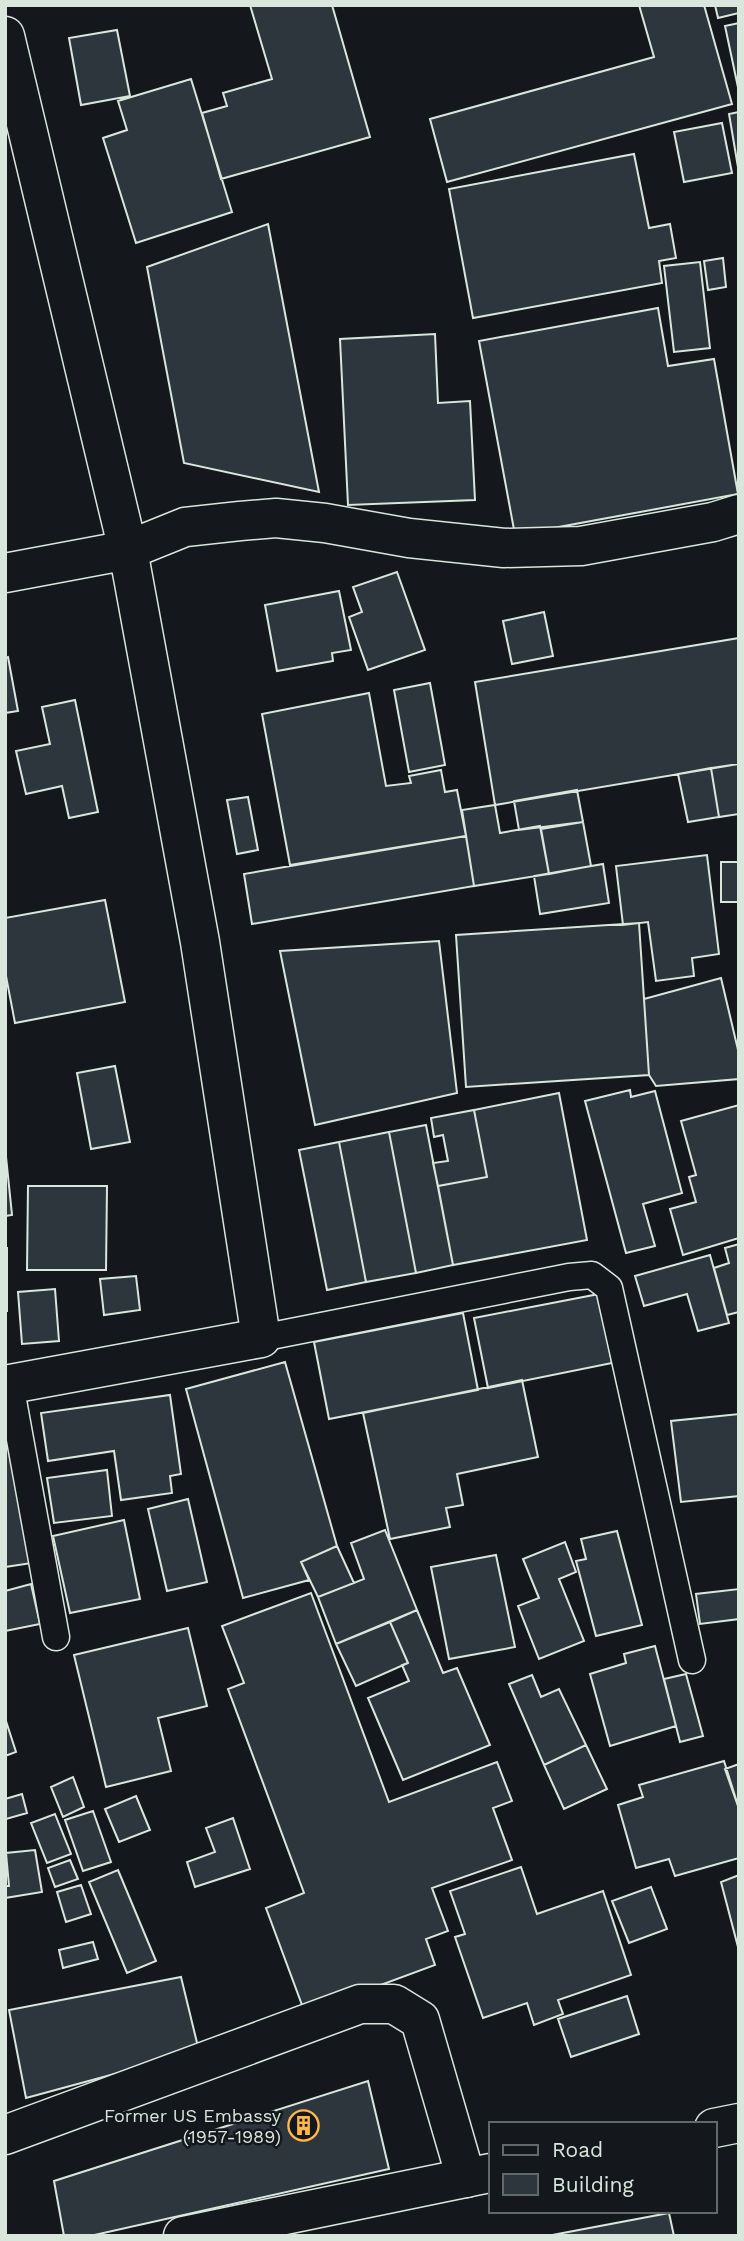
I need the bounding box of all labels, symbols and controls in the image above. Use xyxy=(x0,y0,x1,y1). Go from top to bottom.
place label: Former US Embassy (1957-1989) xyxy=(104,2105,282,2147)
building icon: Former US Embassy (1957-1989) xyxy=(287,2108,321,2142)
legend xyxy=(489,2122,716,2213)
text: Road xyxy=(552,2137,603,2162)
text: Building xyxy=(552,2172,634,2197)

